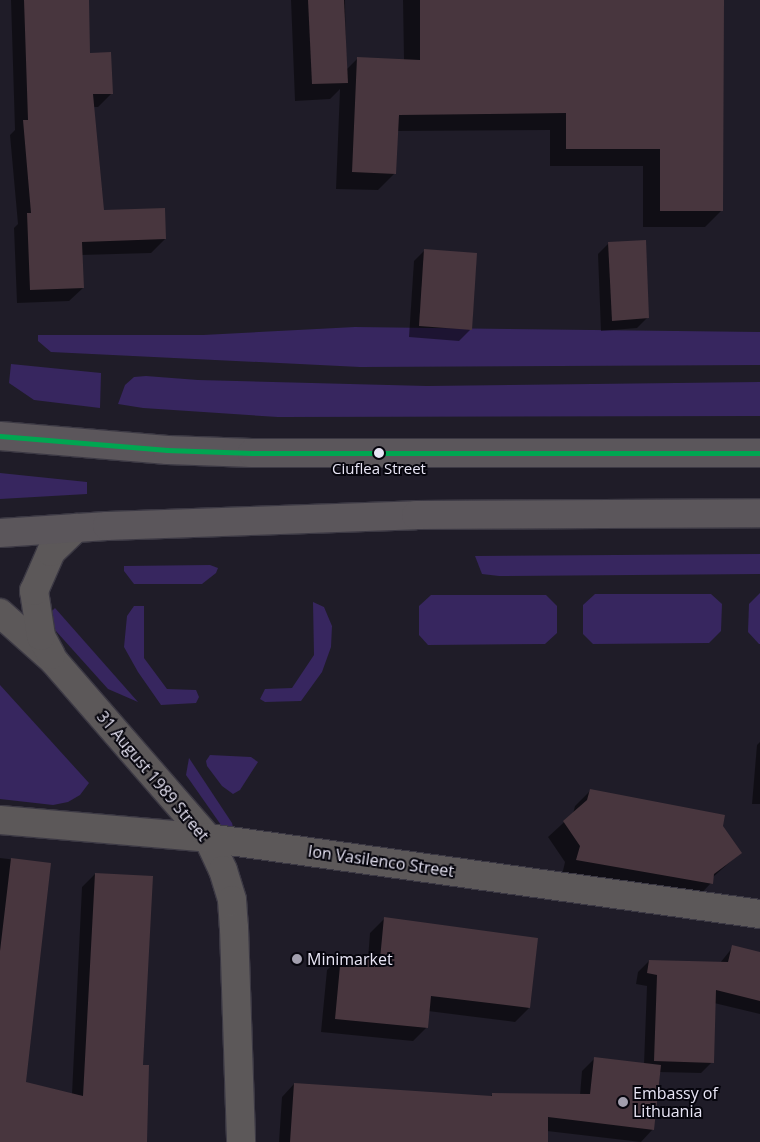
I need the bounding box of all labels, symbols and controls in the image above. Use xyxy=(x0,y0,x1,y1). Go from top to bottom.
marker: Ciuflea Street xyxy=(374,448,384,458)
place label: Ciuflea Street xyxy=(332,460,426,478)
street label: 31 August 1989 Street xyxy=(93,707,213,845)
street label: Ion Vasilenco Street xyxy=(307,841,455,881)
place label: Minimarket xyxy=(307,949,393,969)
marker: Minimarket xyxy=(291,953,303,965)
place label: Embassy of Lithuania xyxy=(633,1083,718,1121)
marker: Embassy of Lithuania xyxy=(617,1096,629,1108)

